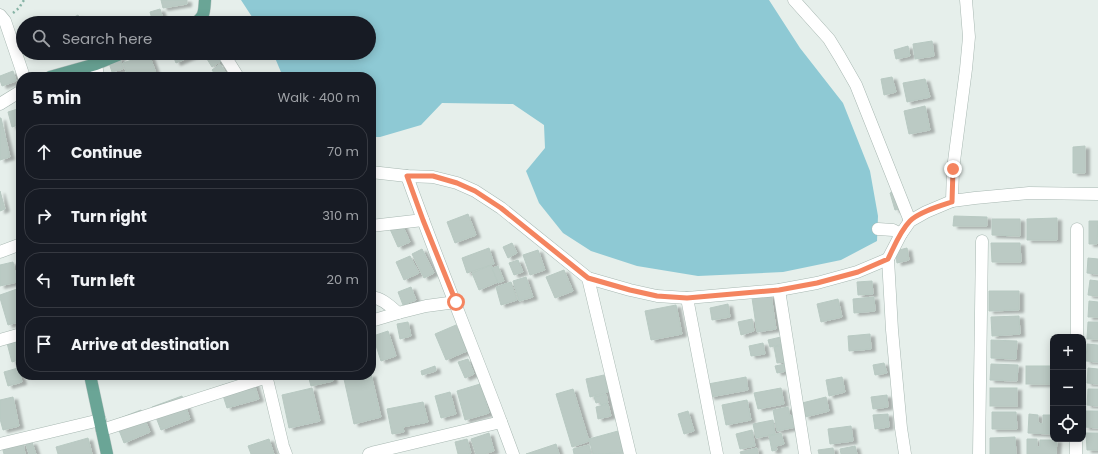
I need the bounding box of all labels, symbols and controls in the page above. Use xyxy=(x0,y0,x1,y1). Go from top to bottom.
search box xyxy=(16,16,376,60)
icon: search xyxy=(30,27,52,49)
text: Search here xyxy=(62,28,152,49)
text: 5 min xyxy=(32,86,81,110)
text: Walk · 400 m xyxy=(278,88,360,107)
icon: ahead xyxy=(33,141,55,163)
text: Continue xyxy=(71,142,142,163)
text: 70 m xyxy=(327,142,359,161)
route end xyxy=(944,160,962,178)
icon: right xyxy=(33,205,55,227)
text: Turn right xyxy=(71,206,147,227)
text: 310 m xyxy=(322,206,359,225)
icon: left xyxy=(33,269,55,291)
text: Turn left xyxy=(71,270,135,291)
text: 20 m xyxy=(326,270,359,289)
route start xyxy=(447,293,465,311)
icon: arrive xyxy=(33,333,55,355)
text: Arrive at destination xyxy=(71,334,229,355)
map controls xyxy=(1050,334,1086,442)
button: + xyxy=(1050,334,1086,370)
button: − xyxy=(1050,370,1086,406)
button: locate xyxy=(1050,406,1086,442)

